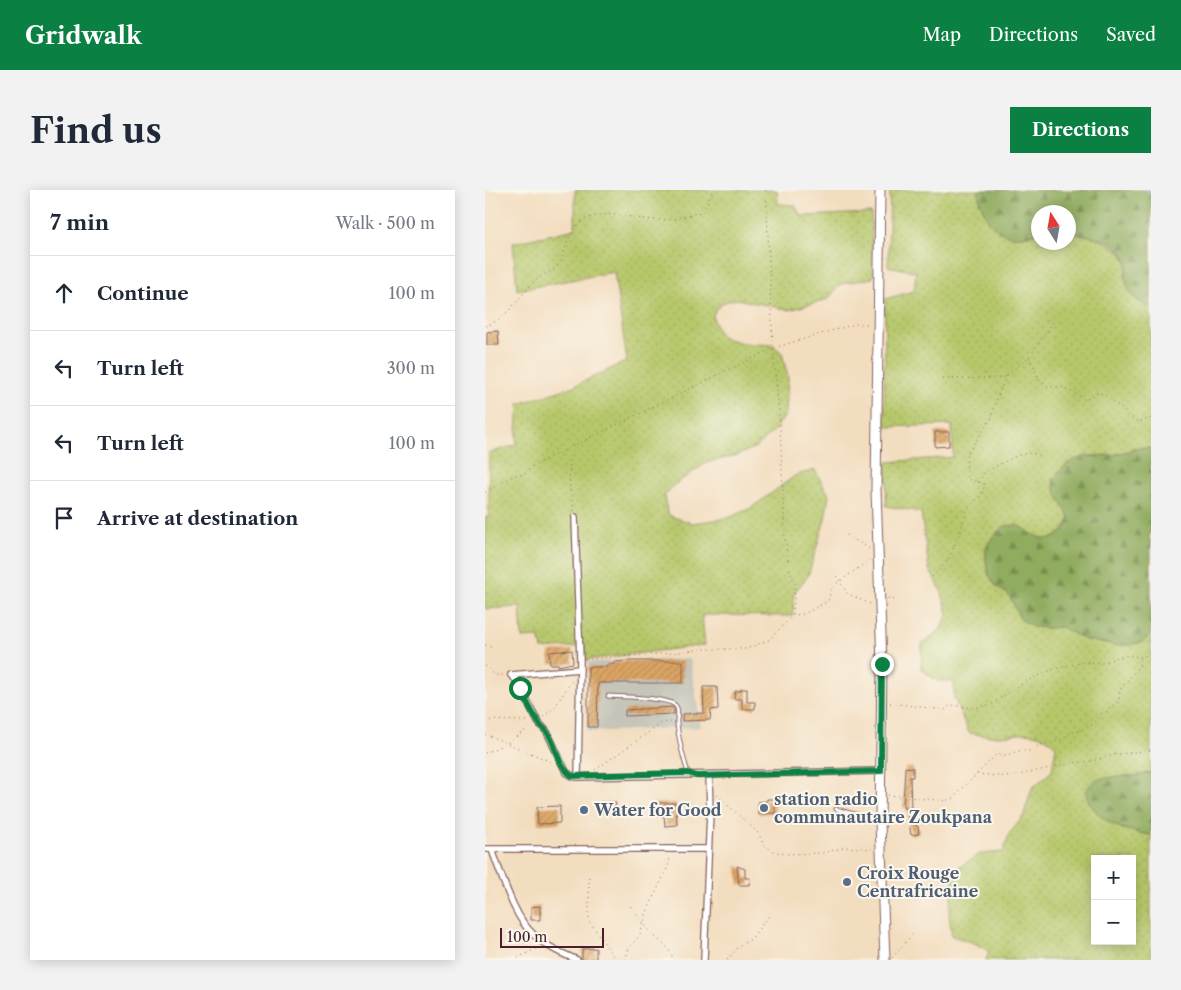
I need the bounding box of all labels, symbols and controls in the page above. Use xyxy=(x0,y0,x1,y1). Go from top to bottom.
text: Gridwalk xyxy=(25,21,142,50)
text: Map xyxy=(922,24,961,46)
text: Directions xyxy=(989,24,1078,46)
text: Saved xyxy=(1106,24,1156,46)
button: Directions xyxy=(1010,107,1151,153)
text: Find us xyxy=(30,109,162,152)
north arrow xyxy=(1031,205,1076,250)
text: 7 min xyxy=(50,210,109,235)
text: Walk · 500 m xyxy=(336,213,435,233)
icon: ahead xyxy=(50,279,78,307)
text: Continue xyxy=(97,282,189,305)
text: 100 m xyxy=(389,283,435,303)
icon: left xyxy=(50,354,78,382)
text: Turn left xyxy=(97,357,184,380)
text: 300 m xyxy=(387,358,435,378)
icon: left xyxy=(50,429,78,457)
text: Turn left xyxy=(97,432,184,455)
text: 100 m xyxy=(389,433,435,453)
icon: arrive xyxy=(50,504,78,532)
text: Arrive at destination xyxy=(97,507,298,530)
route end xyxy=(871,653,894,676)
route start xyxy=(509,677,532,700)
place label: station radio communautaire Zoukpana xyxy=(774,789,993,827)
place label: Water for Good xyxy=(593,800,722,820)
marker: station radio communautaire Zoukpana xyxy=(758,802,770,814)
marker: Water for Good xyxy=(578,804,590,816)
map controls xyxy=(1091,855,1136,945)
button: + xyxy=(1091,855,1136,900)
place label: Croix Rouge Centrafricaine xyxy=(857,863,979,901)
marker: Croix Rouge Centrafricaine xyxy=(841,876,853,888)
button: − xyxy=(1091,900,1136,945)
scale bar xyxy=(500,925,604,948)
text: 100 m xyxy=(507,928,547,946)

